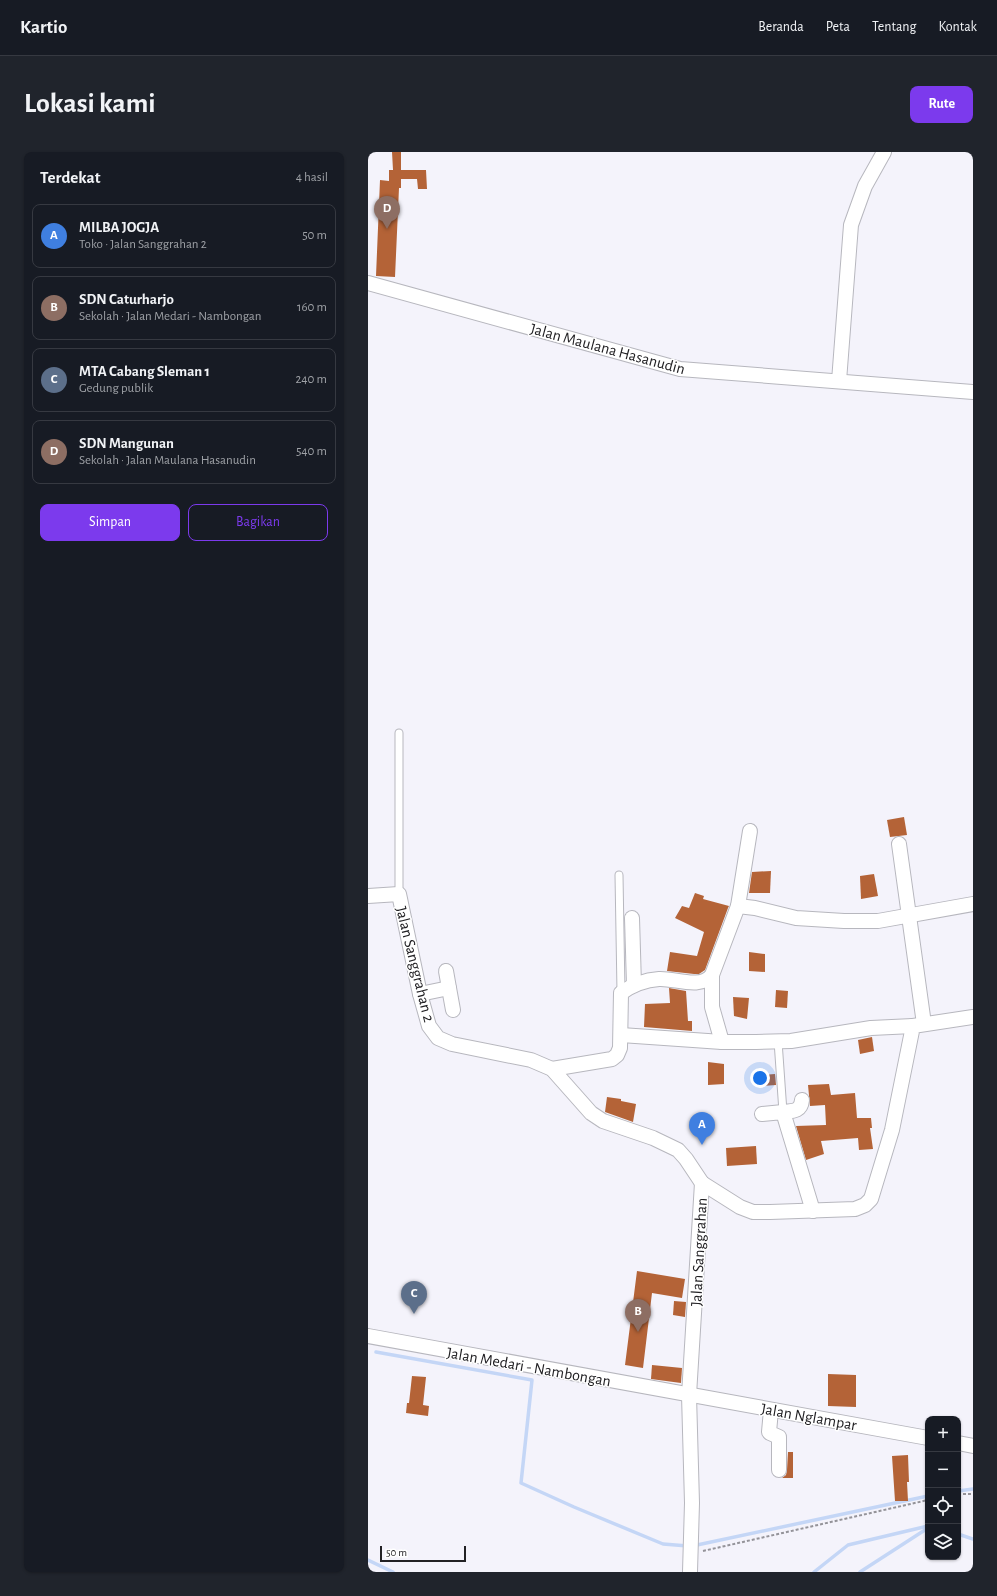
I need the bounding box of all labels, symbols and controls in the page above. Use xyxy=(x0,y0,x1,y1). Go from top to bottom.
text: Kartio xyxy=(20,18,67,37)
text: Beranda xyxy=(758,20,804,34)
text: Peta xyxy=(826,20,850,34)
text: Tentang xyxy=(872,20,916,34)
text: Kontak xyxy=(938,20,977,34)
button: Rute xyxy=(910,86,973,123)
text: Lokasi kami xyxy=(24,90,156,118)
text: Terdekat xyxy=(40,169,100,186)
text: 4 hasil xyxy=(296,171,328,184)
pin: D xyxy=(374,196,400,229)
text: MILBA JOGJA xyxy=(79,220,159,235)
text: A xyxy=(50,229,58,242)
text: 50 m xyxy=(302,229,327,242)
text: Toko · Jalan Sanggrahan 2 xyxy=(79,238,207,251)
text: SDN Caturharjo xyxy=(79,292,174,307)
text: B xyxy=(50,301,58,314)
text: 160 m xyxy=(297,301,327,314)
text: Sekolah · Jalan Medari - Nambongan xyxy=(79,310,261,323)
street label: Jalan Maulana Hasanudin xyxy=(529,321,687,377)
text: MTA Cabang Sleman 1 xyxy=(79,364,210,379)
text: C xyxy=(51,373,57,386)
text: 240 m xyxy=(295,373,327,386)
text: Gedung publik xyxy=(79,382,153,395)
text: SDN Mangunan xyxy=(79,436,174,451)
text: D xyxy=(50,445,58,458)
text: 540 m xyxy=(296,445,327,458)
text: Sekolah · Jalan Maulana Hasanudin xyxy=(79,454,256,467)
button: Simpan xyxy=(40,504,180,541)
button: Bagikan xyxy=(188,504,328,541)
street label: Jalan Sanggrahan 2 xyxy=(393,905,437,1024)
your location xyxy=(750,1068,770,1088)
pin: A xyxy=(689,1112,715,1145)
street label: Jalan Sanggrahan xyxy=(688,1197,710,1307)
pin: C xyxy=(401,1281,427,1314)
pin: B xyxy=(625,1299,651,1332)
street label: Jalan Medari - Nambongan xyxy=(445,1345,612,1389)
street label: Jalan Nglampar xyxy=(760,1401,859,1433)
map controls xyxy=(925,1416,961,1560)
button: + xyxy=(925,1416,961,1452)
button: − xyxy=(925,1452,961,1488)
button: locate xyxy=(925,1488,961,1524)
button: layers xyxy=(925,1524,961,1560)
scale bar xyxy=(380,1544,466,1563)
text: 50 m xyxy=(386,1547,407,1558)

